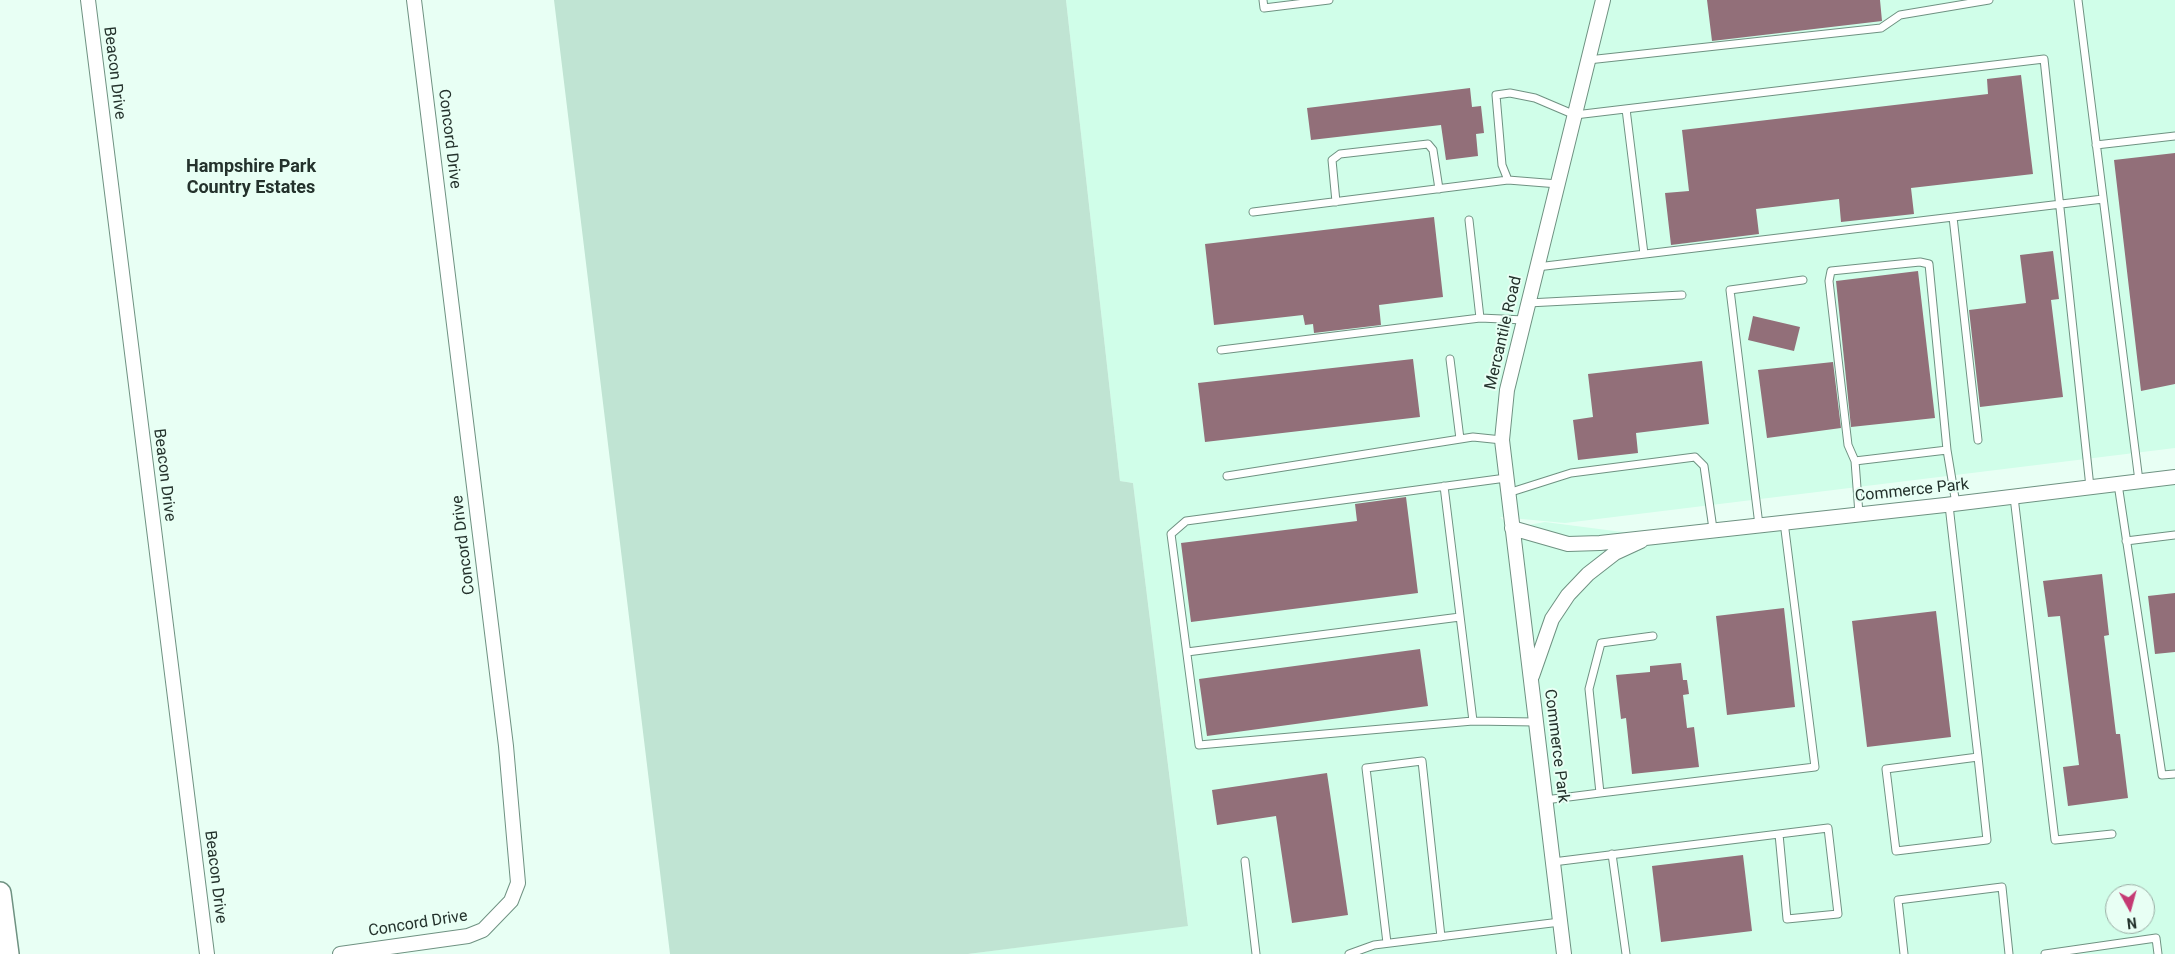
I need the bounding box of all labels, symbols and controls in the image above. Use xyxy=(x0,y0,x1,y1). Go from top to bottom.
street label: Beacon Drive xyxy=(99,25,129,121)
street label: Concord Drive xyxy=(433,88,465,190)
district label: Hampshire Park Country Estates xyxy=(186,156,316,198)
street label: Mercantile Road xyxy=(1482,274,1526,392)
street label: Beacon Drive xyxy=(149,427,179,523)
street label: Commerce Park xyxy=(1854,475,1970,507)
street label: Concord Drive xyxy=(448,494,480,596)
street label: Commerce Park xyxy=(1539,688,1573,804)
street label: Beacon Drive xyxy=(200,829,230,925)
north arrow xyxy=(2105,884,2155,934)
street label: Concord Drive xyxy=(367,907,469,941)
text: N xyxy=(2126,914,2138,931)

